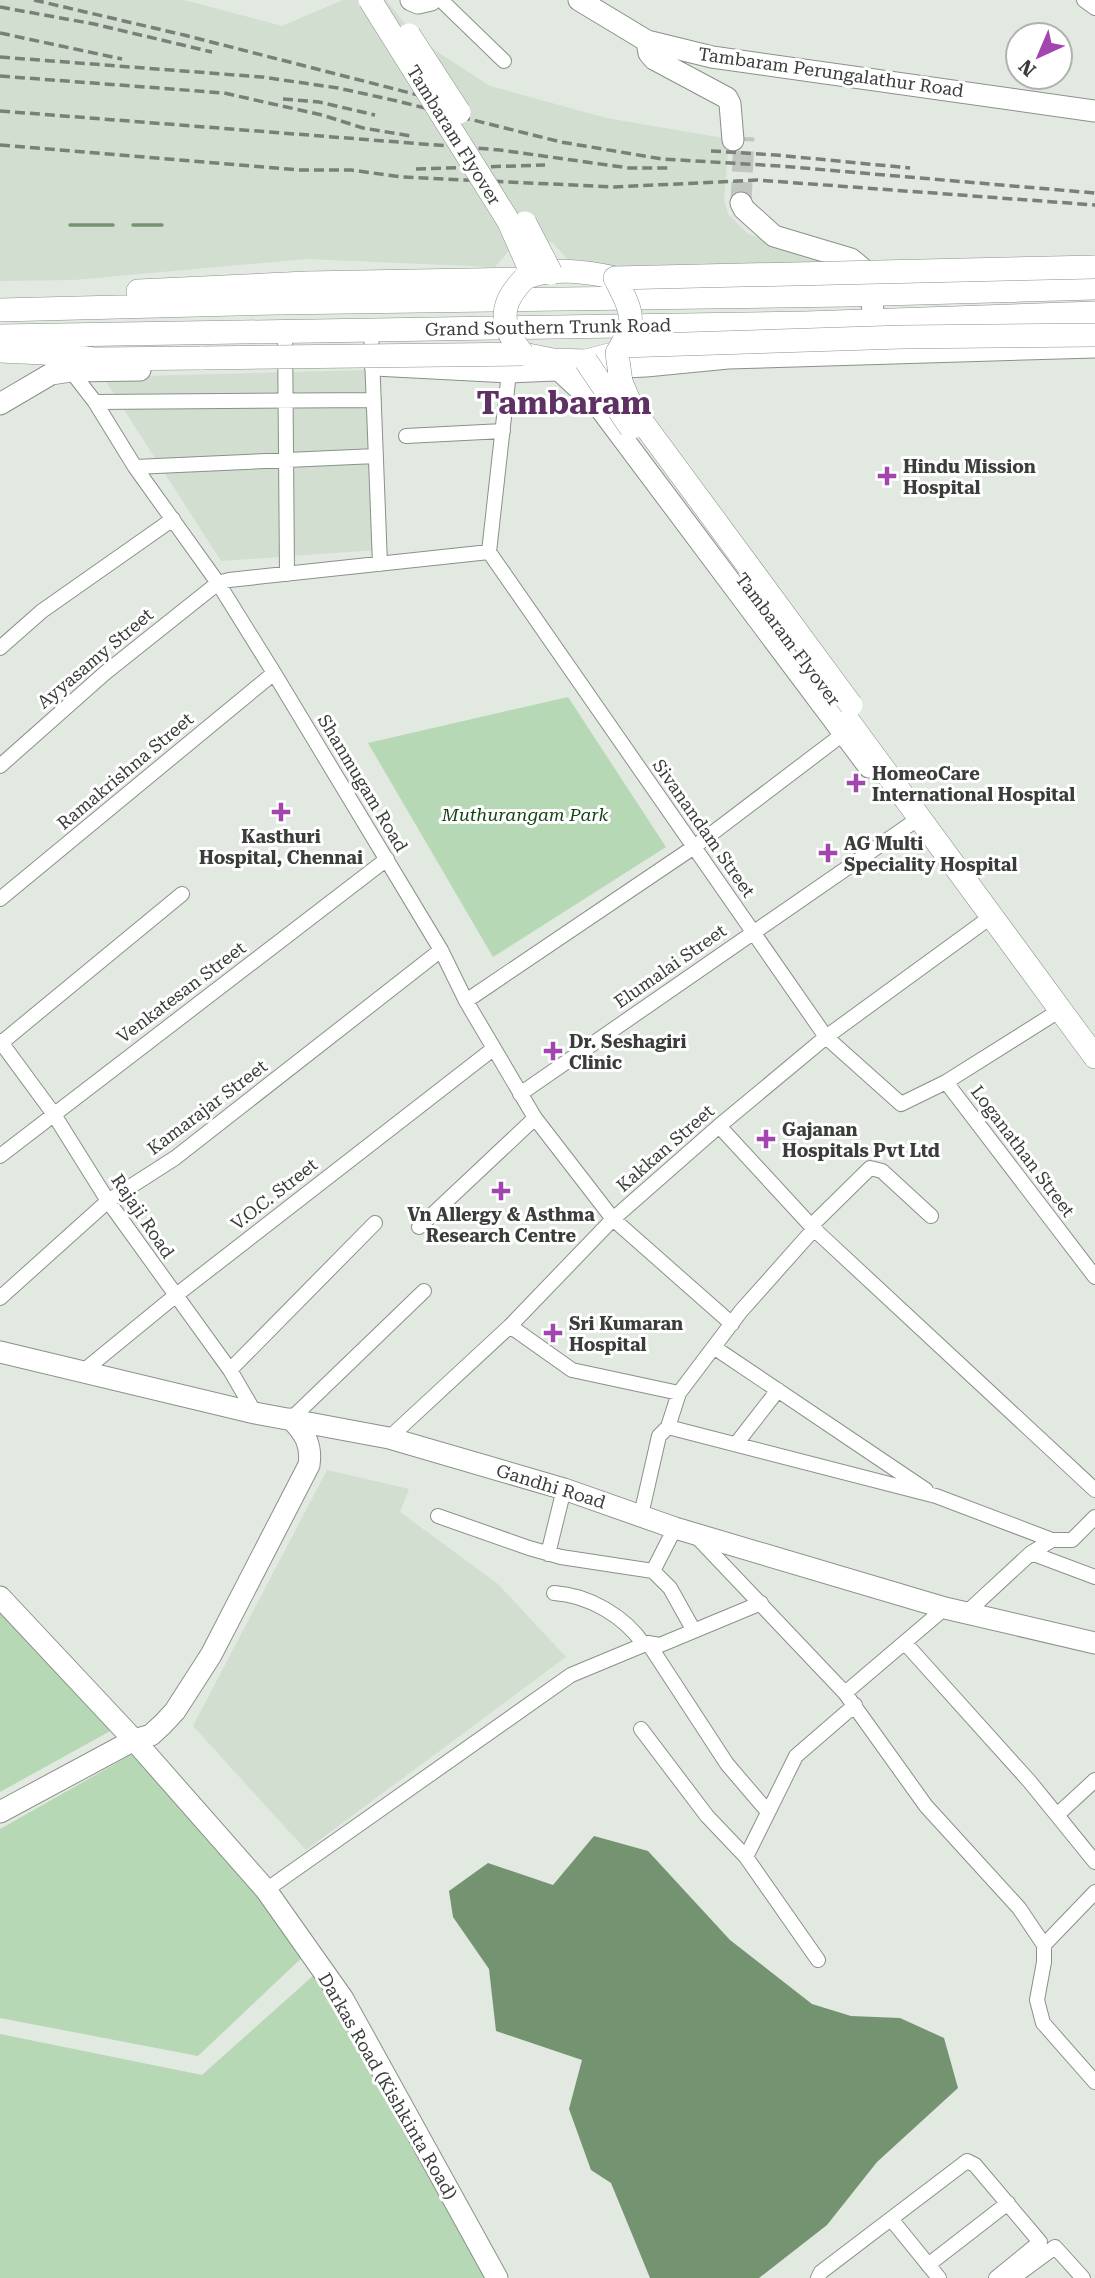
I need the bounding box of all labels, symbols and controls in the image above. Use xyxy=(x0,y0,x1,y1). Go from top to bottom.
north arrow xyxy=(1004,21,1074,91)
street label: Tambaram Perungalathur Road xyxy=(697,43,965,101)
text: N xyxy=(1014,54,1041,81)
street label: Tambaram Flyover xyxy=(403,61,505,209)
street label: Grand Southern Trunk Road xyxy=(425,314,672,340)
district label: Tambaram xyxy=(477,384,652,422)
place label: Hindu Mission Hospital xyxy=(903,456,1036,498)
marker: Hindu Mission Hospital xyxy=(877,466,897,486)
street label: Tambaram Flyover xyxy=(731,569,845,709)
street label: Ayyasamy Street xyxy=(33,603,157,712)
street label: Ramakrishna Street xyxy=(53,708,197,834)
street label: Shanmugam Road xyxy=(314,710,413,856)
street label: Sivanandam Street xyxy=(648,755,760,901)
place label: HomeoCare International Hospital xyxy=(872,763,1075,805)
marker: HomeoCare International Hospital xyxy=(846,773,866,793)
marker: Kasthuri Hospital, Chennai xyxy=(271,802,291,822)
park label: Muthurangam Park xyxy=(441,804,608,825)
place label: Kasthuri Hospital, Chennai xyxy=(199,826,363,868)
place label: AG Multi Speciality Hospital xyxy=(844,833,1017,875)
marker: AG Multi Speciality Hospital xyxy=(818,843,838,863)
street label: Elumalai Street xyxy=(610,919,730,1012)
street label: Venkatesan Street xyxy=(113,937,250,1047)
place label: Dr. Seshagiri Clinic xyxy=(569,1031,686,1073)
marker: Dr. Seshagiri Clinic xyxy=(543,1041,563,1061)
street label: Kamarajar Street xyxy=(143,1055,271,1159)
street label: Loganathan Street xyxy=(967,1081,1079,1221)
street label: Kakkan Street xyxy=(612,1100,718,1196)
place label: Gajanan Hospitals Pvt Ltd xyxy=(782,1119,940,1161)
marker: Gajanan Hospitals Pvt Ltd xyxy=(756,1129,776,1149)
street label: V.O.C. Street xyxy=(227,1154,322,1234)
street label: Rajaji Road xyxy=(107,1170,179,1262)
marker: Vn Allergy & Asthma Research Centre xyxy=(491,1181,511,1201)
place label: Vn Allergy & Asthma Research Centre xyxy=(407,1204,595,1246)
place label: Sri Kumaran Hospital xyxy=(569,1313,683,1355)
marker: Sri Kumaran Hospital xyxy=(543,1323,563,1343)
street label: Gandhi Road xyxy=(494,1459,609,1513)
street label: Darkas Road (Kishkinta Road) xyxy=(314,1969,462,2203)

